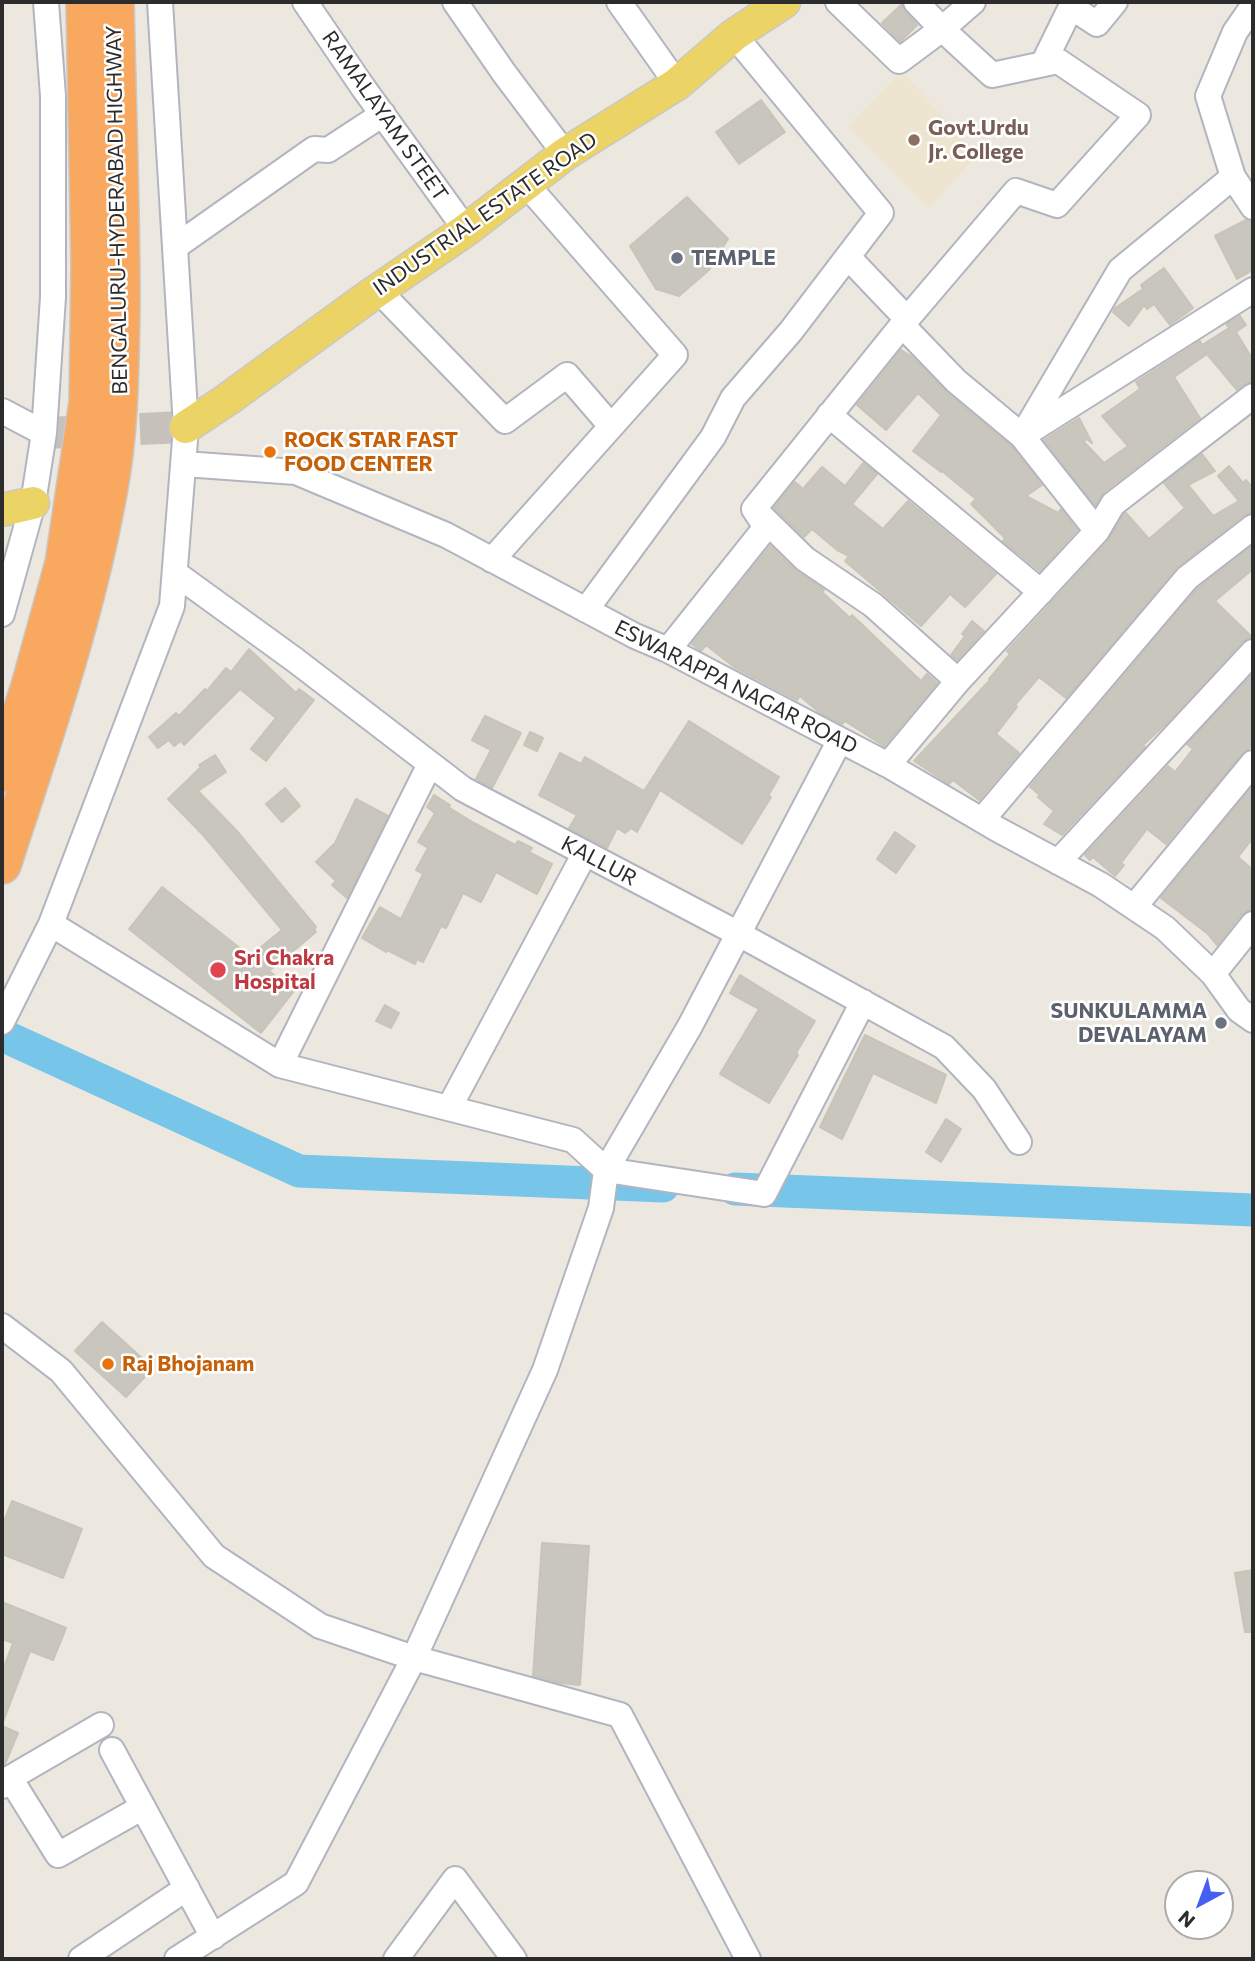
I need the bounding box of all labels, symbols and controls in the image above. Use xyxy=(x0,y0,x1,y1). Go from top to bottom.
street label: BENGALURU-HYDERABAD HIGHWAY xyxy=(101,25,133,395)
street label: RAMALAYAM STEET xyxy=(317,26,453,206)
place label: Govt.Urdu Jr. College xyxy=(928,115,1029,165)
street label: INDUSTRIAL ESTATE ROAD xyxy=(368,127,602,301)
marker: Govt.Urdu Jr. College xyxy=(906,132,922,148)
place label: TEMPLE xyxy=(691,245,776,271)
marker: TEMPLE xyxy=(669,250,685,266)
place label: ROCK STAR FAST FOOD CENTER xyxy=(284,427,458,477)
marker: ROCK STAR FAST FOOD CENTER xyxy=(262,444,278,460)
street label: ESWARAPPA NAGAR ROAD xyxy=(610,615,862,759)
street label: KALLUR xyxy=(557,831,641,891)
place label: Sri Chakra Hospital xyxy=(234,945,334,995)
marker: Sri Chakra Hospital xyxy=(208,960,228,980)
place label: SUNKULAMMA DEVALAYAM xyxy=(1051,998,1207,1048)
marker: SUNKULAMMA DEVALAYAM xyxy=(1213,1015,1229,1031)
place label: Raj Bhojanam xyxy=(122,1351,254,1377)
marker: Raj Bhojanam xyxy=(100,1356,116,1372)
north arrow xyxy=(1164,1870,1234,1940)
text: N xyxy=(1173,1906,1199,1933)

